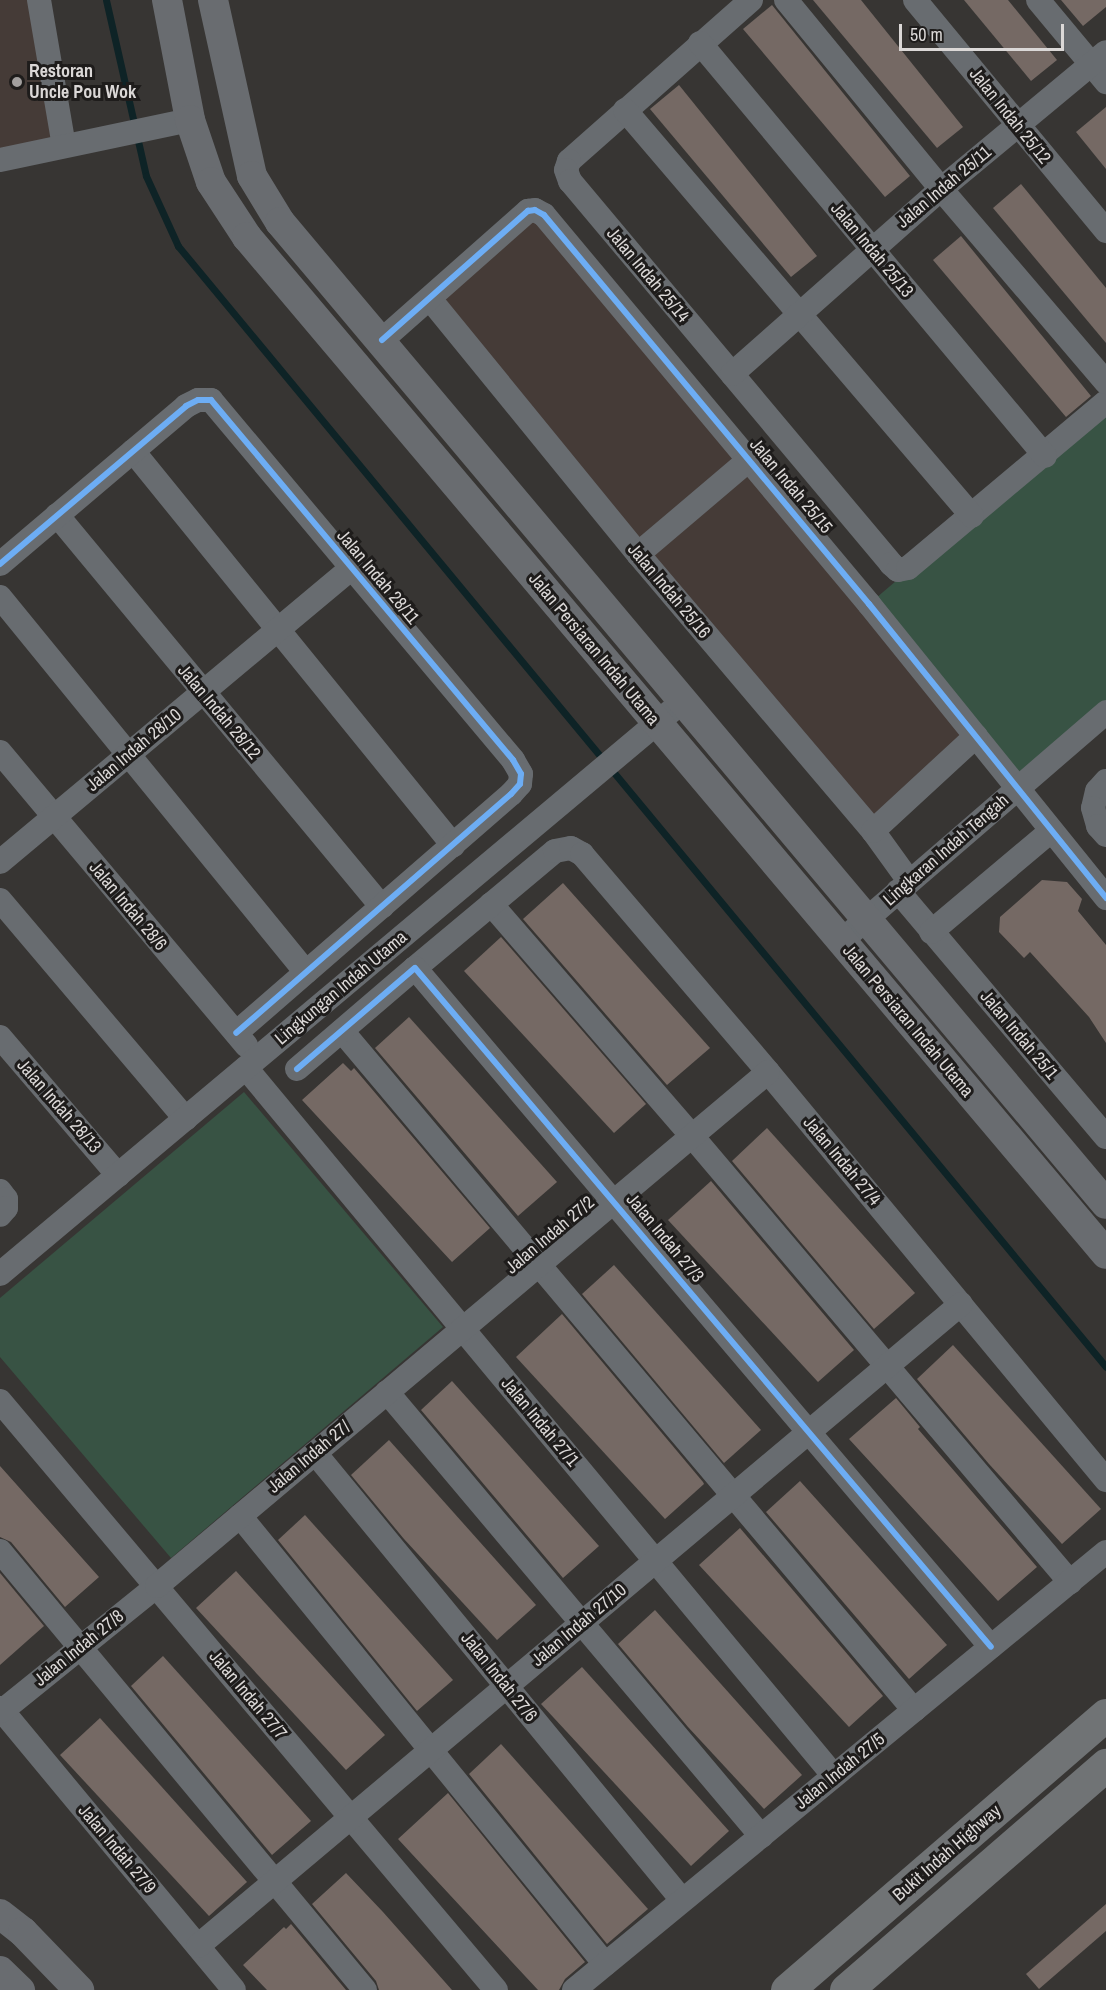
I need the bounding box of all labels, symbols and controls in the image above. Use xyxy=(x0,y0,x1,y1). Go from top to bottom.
scale bar xyxy=(902,12,1067,50)
text: 50 m xyxy=(910,22,943,47)
place label: Restoran Uncle Pou Wok xyxy=(29,61,136,104)
street label: Jalan Indah 25/12 xyxy=(965,64,1055,168)
marker: Restoran Uncle Pou Wok xyxy=(10,75,24,89)
street label: Jalan Indah 25/11 xyxy=(893,141,995,233)
street label: Jalan Indah 25/13 xyxy=(826,198,918,302)
street label: Jalan Indah 25/14 xyxy=(602,223,694,327)
street label: Jalan Indah 25/15 xyxy=(745,434,837,538)
street label: Jalan Indah 28/11 xyxy=(332,526,424,628)
street label: Jalan Indah 25/16 xyxy=(623,539,715,643)
street label: Jalan Persiaran Indah Utama xyxy=(524,569,664,729)
street label: Jalan Indah 28/12 xyxy=(173,660,265,764)
street label: Jalan Indah 28/10 xyxy=(82,704,186,796)
street label: Lingkaran Indah Tengah xyxy=(879,790,1013,910)
street label: Jalan Indah 28/6 xyxy=(85,857,171,955)
street label: Lingkungan Indah Utama xyxy=(271,926,411,1050)
street label: Jalan Persiaran Indah Utama xyxy=(838,941,978,1101)
street label: Jalan Indah 25/1 xyxy=(976,986,1062,1084)
street label: Jalan Indah 28/13 xyxy=(12,1055,106,1157)
street label: Jalan Indah 27/4 xyxy=(799,1112,885,1210)
street label: Jalan Indah 27/3 xyxy=(622,1189,708,1287)
street label: Jalan Indah 27/2 xyxy=(501,1192,599,1278)
street label: Jalan Indah 27/1 xyxy=(497,1373,583,1471)
street label: Jalan Indah 27/ xyxy=(263,1416,355,1498)
street label: Jalan Indah 27/10 xyxy=(527,1579,631,1671)
street label: Jalan Indah 27/8 xyxy=(30,1605,128,1691)
street label: Jalan Indah 27/6 xyxy=(456,1628,542,1726)
street label: Jalan Indah 27/7 xyxy=(205,1646,291,1744)
street label: Jalan Indah 27/5 xyxy=(791,1728,889,1814)
street label: Jalan Indah 27/9 xyxy=(74,1800,160,1898)
street label: Bukit Indah Highway xyxy=(889,1800,1005,1906)

